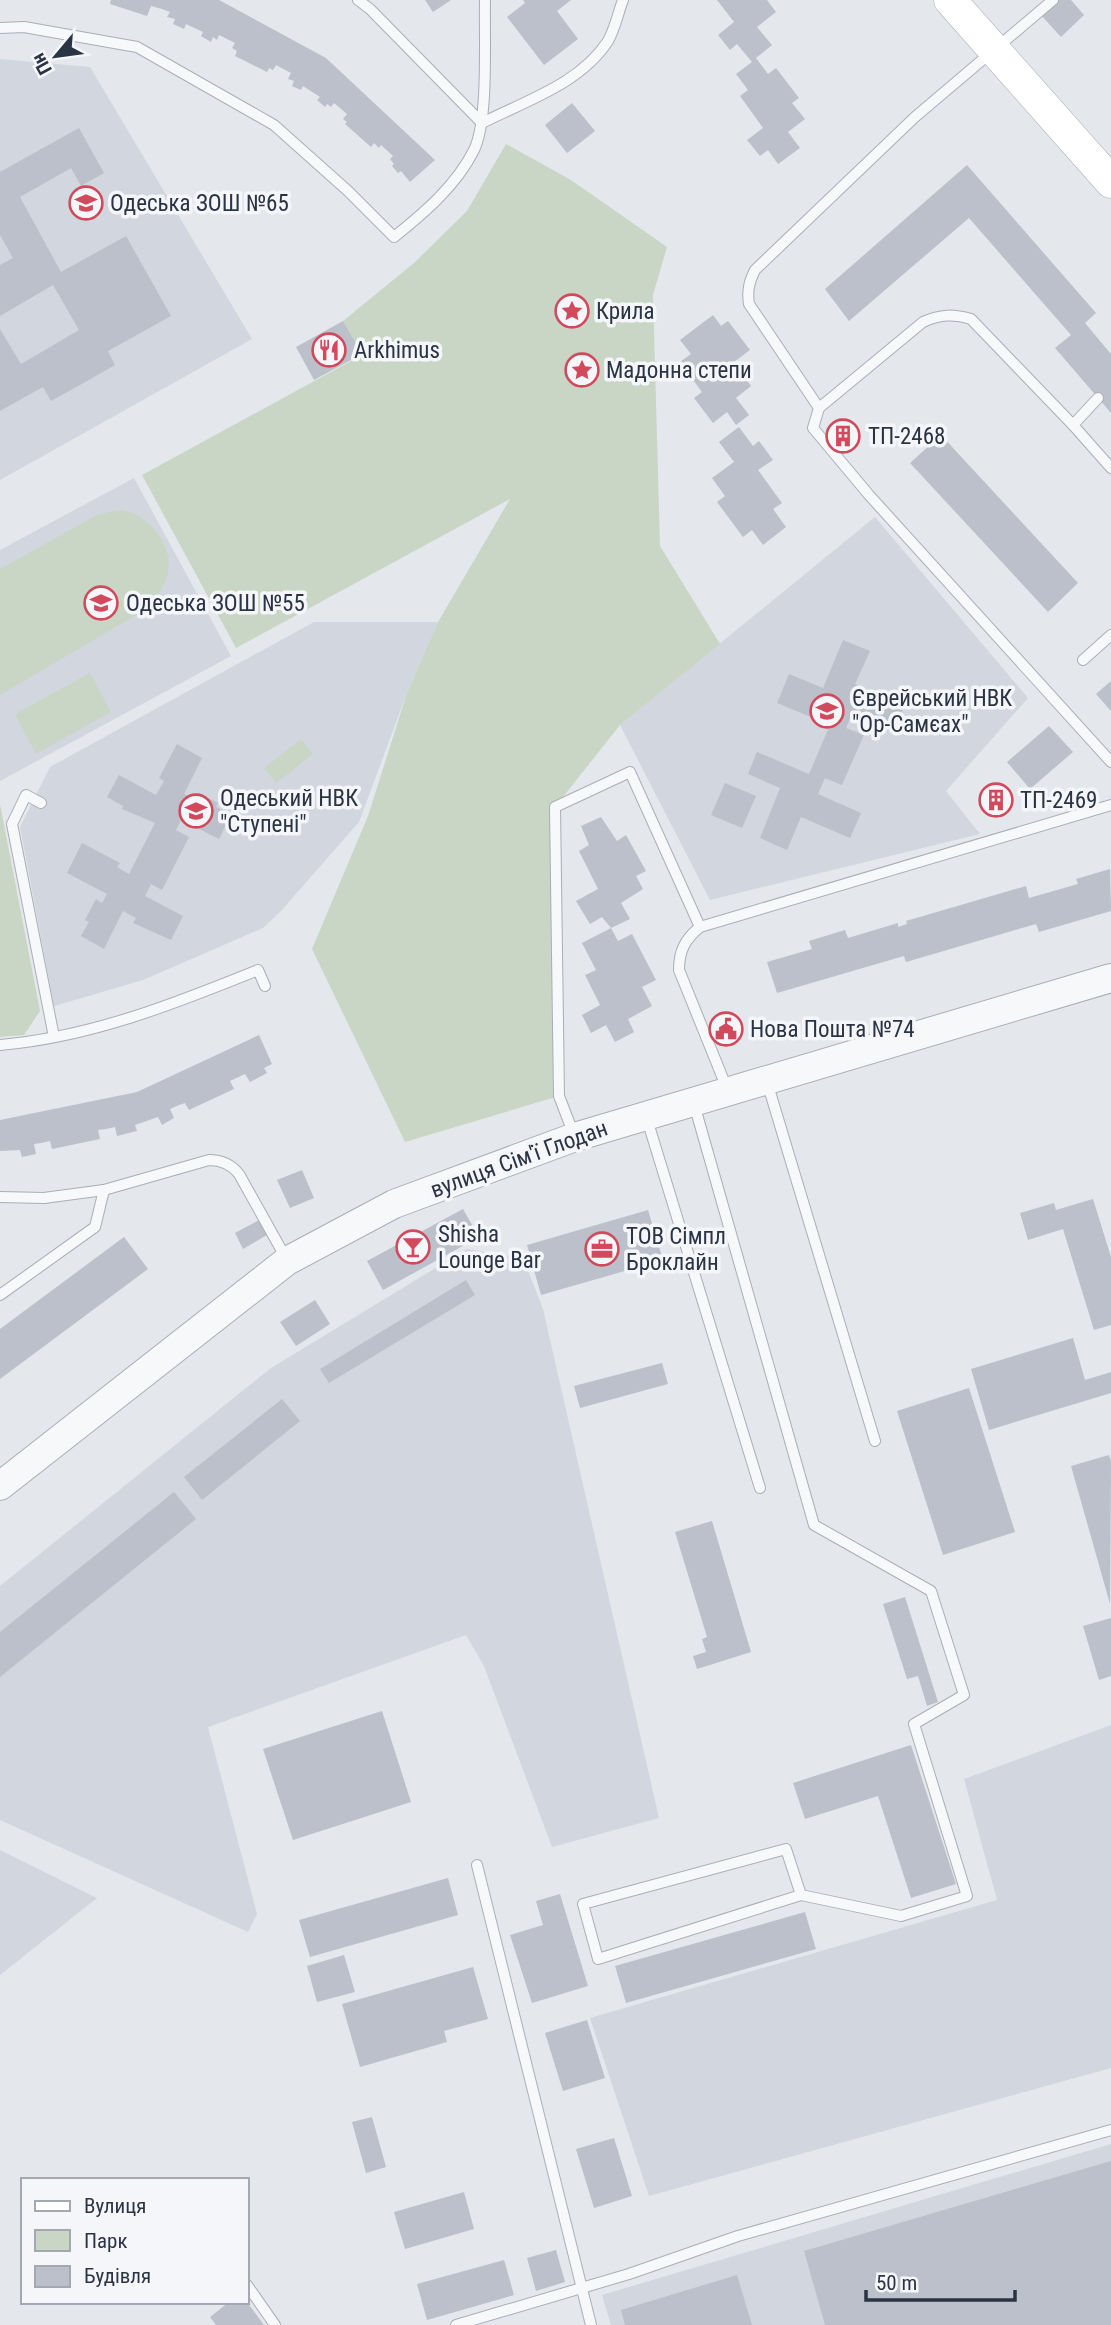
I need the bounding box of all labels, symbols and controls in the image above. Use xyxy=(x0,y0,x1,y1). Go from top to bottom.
north arrow xyxy=(21,21,91,91)
text: Пн xyxy=(26,49,57,79)
school or university icon: Одеська ЗОШ №65 xyxy=(67,184,105,222)
place label: Одеська ЗОШ №65 xyxy=(110,190,289,217)
place icon: Крила xyxy=(553,292,591,330)
place label: Крила xyxy=(596,298,654,325)
restaurant icon: Arkhimus xyxy=(310,331,348,369)
place label: Arkhimus xyxy=(354,337,440,364)
place icon: Мадонна степи xyxy=(563,351,601,389)
place label: Мадонна степи xyxy=(606,357,752,384)
building icon: ТП-2468 xyxy=(824,417,862,455)
place label: ТП-2468 xyxy=(868,423,945,450)
school or university icon: Одеська ЗОШ №55 xyxy=(82,584,120,622)
place label: Одеська ЗОШ №55 xyxy=(126,590,305,617)
place label: Єврейський НВК "Ор-Самєах" xyxy=(852,685,1012,738)
school or university icon: Єврейський НВК "Ор-Самєах" xyxy=(808,692,846,730)
building icon: ТП-2469 xyxy=(977,781,1015,819)
place label: Одеський НВК "Ступені" xyxy=(220,785,358,838)
place label: ТП-2469 xyxy=(1020,787,1097,814)
school or university icon: Одеський НВК "Ступені" xyxy=(177,792,215,830)
public building icon: Нова Пошта №74 xyxy=(707,1010,745,1048)
place label: Нова Пошта №74 xyxy=(750,1016,915,1043)
street label: вулиця Сім'ї Глодан xyxy=(427,1114,611,1204)
place label: Shisha Lounge Bar xyxy=(438,1221,541,1274)
place label: ТОВ Сімпл Броклайн xyxy=(626,1223,726,1276)
bar icon: Shisha Lounge Bar xyxy=(394,1228,432,1266)
office icon: ТОВ Сімпл Броклайн xyxy=(583,1230,621,1268)
legend xyxy=(21,2178,248,2304)
text: Вулиця xyxy=(84,2194,146,2218)
text: Парк xyxy=(84,2229,128,2253)
scale bar xyxy=(866,2258,1015,2302)
text: Будівля xyxy=(84,2264,151,2288)
text: 50 m xyxy=(876,2271,917,2295)

